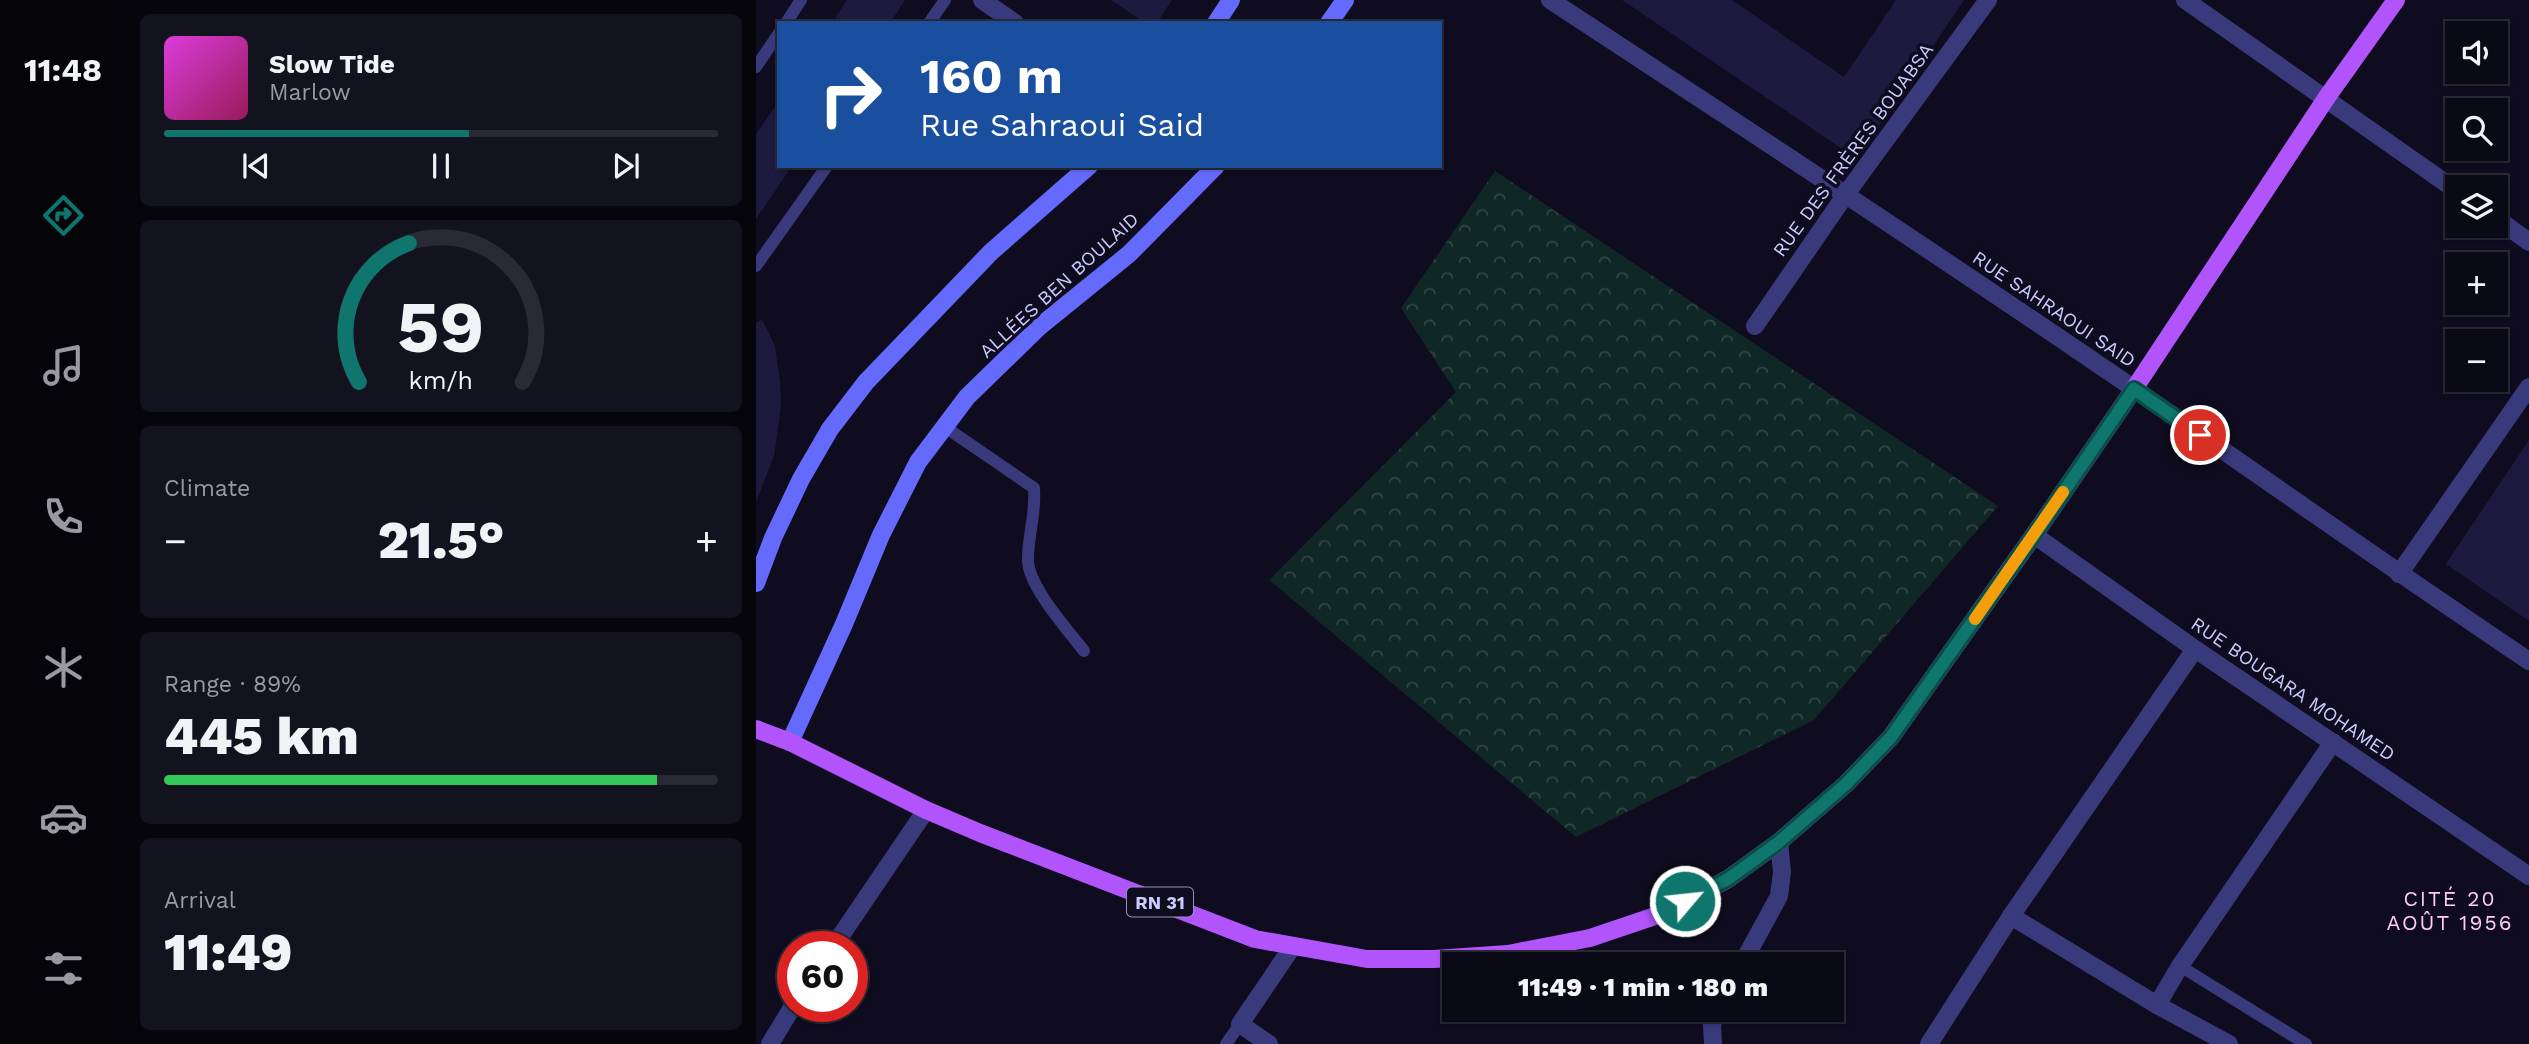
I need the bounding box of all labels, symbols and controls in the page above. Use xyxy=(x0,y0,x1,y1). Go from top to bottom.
map controls xyxy=(2445,21,2508,392)
button: sound xyxy=(2445,21,2508,84)
street label: RUE DES FRÈRES BOUABSA xyxy=(1768,38,1938,261)
text: 160 m xyxy=(920,47,1063,105)
text: Slow Tide xyxy=(269,49,395,79)
icon: right xyxy=(805,49,896,140)
text: 11:48 xyxy=(24,51,102,89)
text: Marlow xyxy=(269,79,351,106)
button: search xyxy=(2445,98,2508,161)
text: Rue Sahraoui Said xyxy=(920,106,1204,144)
icon: previous xyxy=(237,147,275,185)
icon: pause xyxy=(422,147,460,185)
icon: next xyxy=(607,147,645,185)
button: layers xyxy=(2445,175,2508,238)
icon: directions xyxy=(39,191,88,240)
street label: ALLÉES BEN BOULAID xyxy=(975,207,1143,363)
street label: RUE SAHRAOUI SAID xyxy=(1968,246,2140,372)
button: + xyxy=(2445,252,2508,315)
text: 59 xyxy=(397,284,485,370)
button: − xyxy=(2445,329,2508,392)
icon: music xyxy=(39,341,88,390)
text: km/h xyxy=(409,366,473,395)
pin xyxy=(2170,405,2230,465)
icon: arrive xyxy=(2181,416,2219,454)
text: Climate xyxy=(164,475,250,502)
icon: phone xyxy=(39,492,88,541)
text: 21.5° xyxy=(378,510,504,571)
text: − xyxy=(164,519,187,563)
text: + xyxy=(695,519,718,563)
street label: RUE BOUGARA MOHAMED xyxy=(2187,612,2399,766)
icon: climate xyxy=(39,643,88,692)
text: Range · 89% xyxy=(164,671,301,698)
text: 445 km xyxy=(164,706,359,767)
icon: car xyxy=(39,793,88,842)
position arrow xyxy=(1648,864,1722,938)
district label: CITÉ 20 AOÛT 1956 xyxy=(2387,886,2513,935)
text: Arrival xyxy=(164,887,236,914)
road number: RN 31 xyxy=(1127,888,1193,917)
text: 11:49 xyxy=(164,922,293,983)
speed limit sign: 60 xyxy=(777,931,868,1022)
icon: filters xyxy=(39,944,88,993)
text: 11:49 · 1 min · 180 m xyxy=(1518,972,1768,1002)

